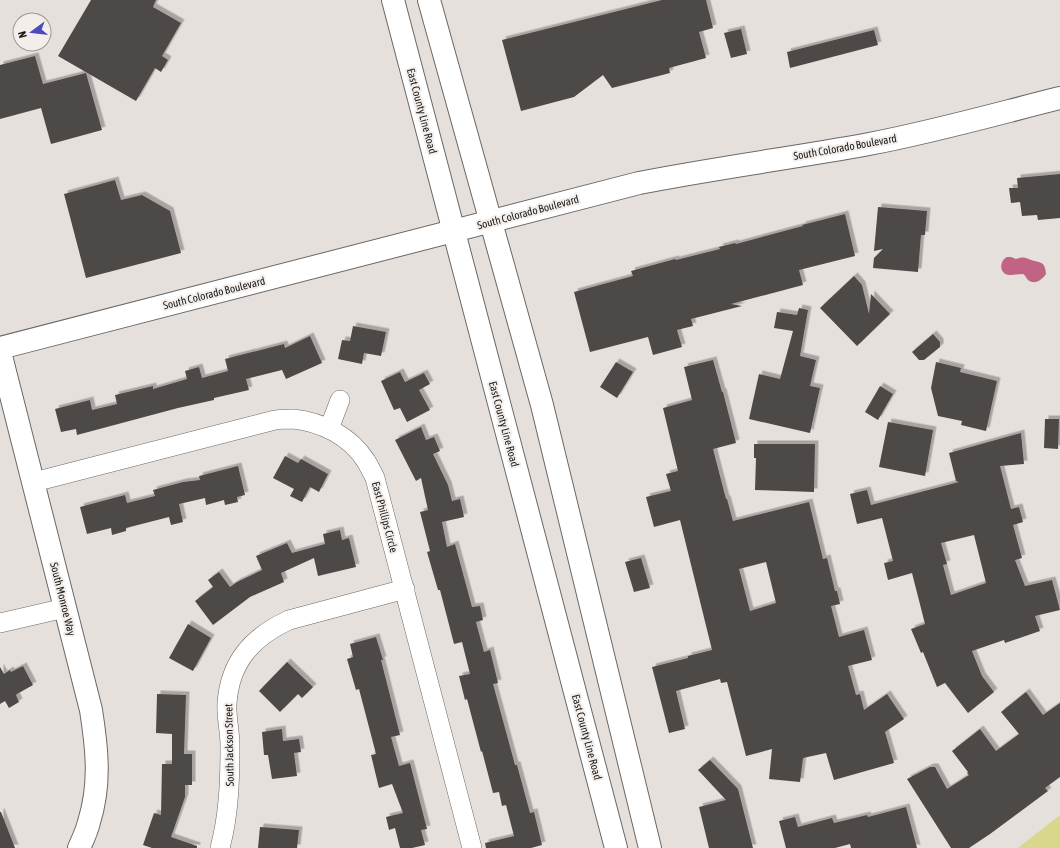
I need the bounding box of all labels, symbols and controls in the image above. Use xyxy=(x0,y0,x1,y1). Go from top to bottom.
north arrow xyxy=(12,12,52,52)
text: N xyxy=(16,30,29,39)
street label: East County Line Road xyxy=(405,67,439,155)
street label: South Colorado Boulevard xyxy=(792,132,898,162)
street label: South Colorado Boulevard xyxy=(476,193,580,231)
street label: South Colorado Boulevard xyxy=(162,275,266,311)
street label: East County Line Road xyxy=(487,380,521,468)
street label: East Phillips Circle xyxy=(370,480,400,554)
street label: South Monroe Way xyxy=(48,561,78,637)
street label: East County Line Road xyxy=(570,693,604,781)
street label: South Jackson Street xyxy=(222,704,236,786)

